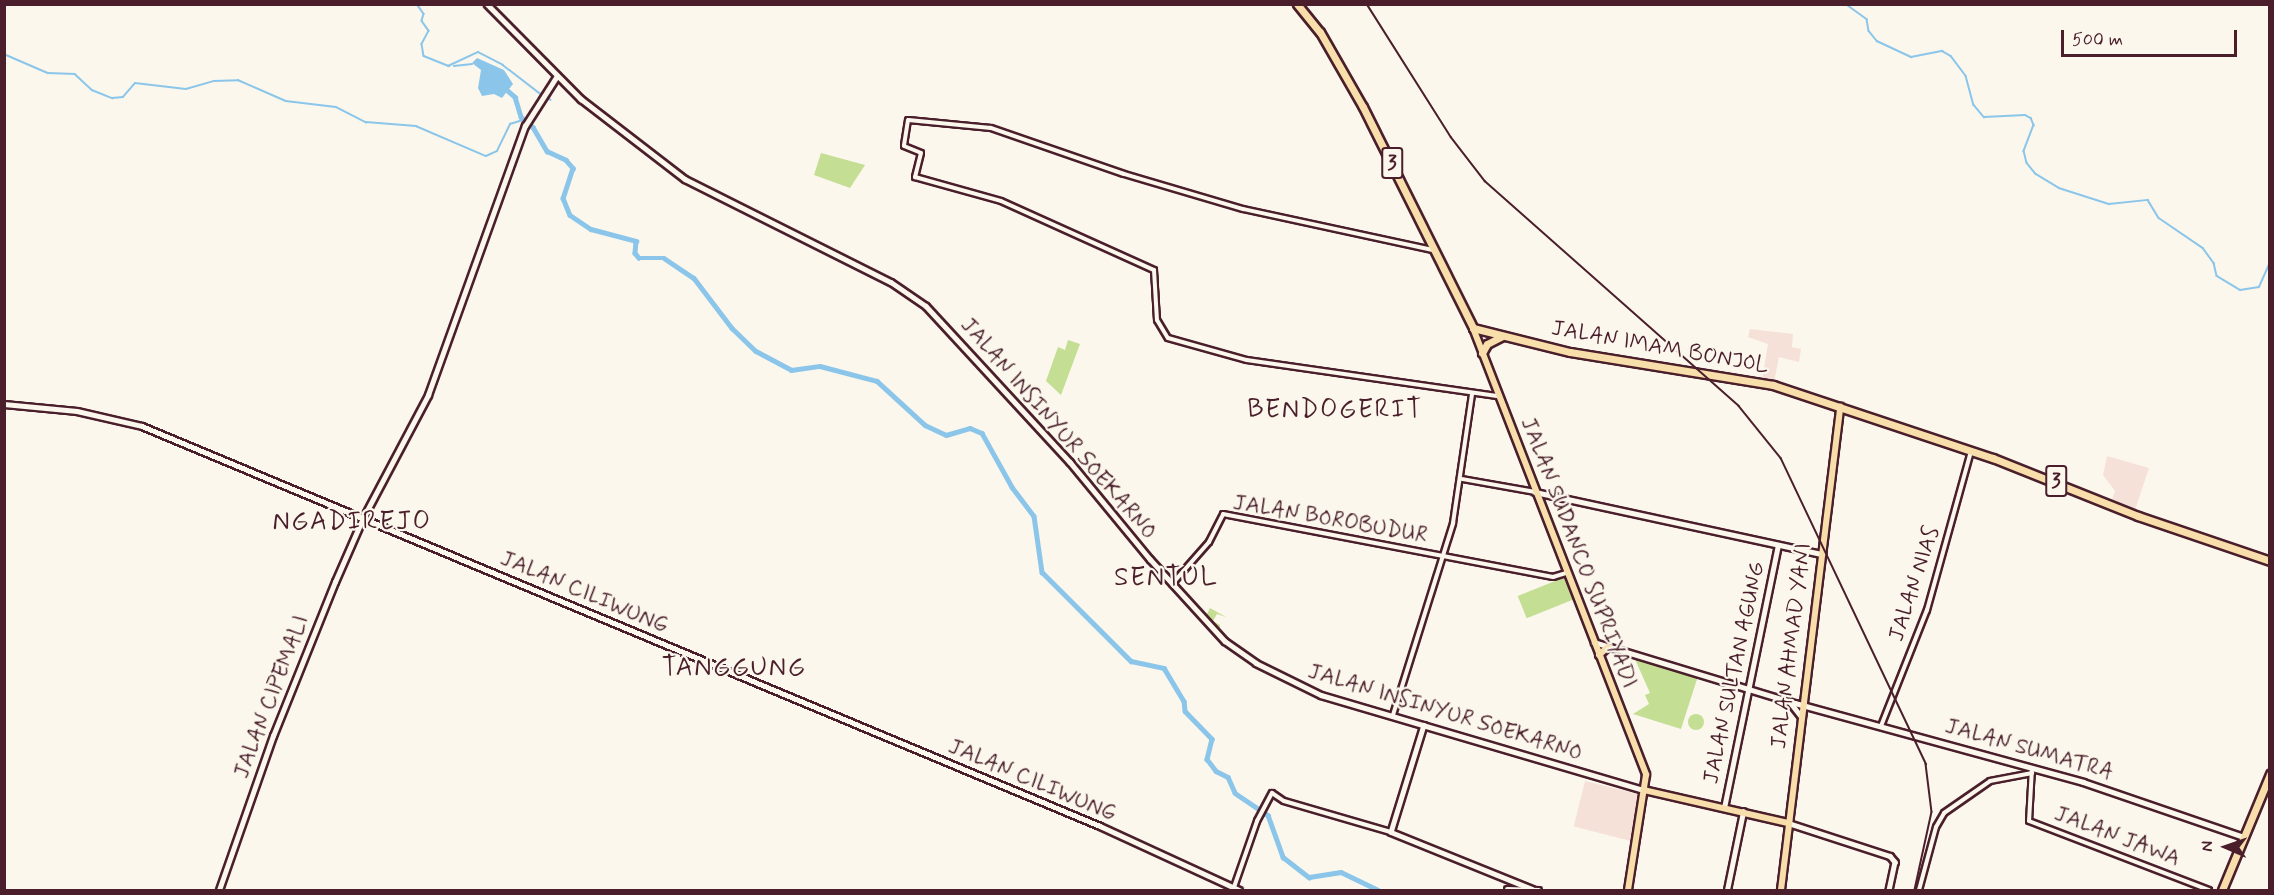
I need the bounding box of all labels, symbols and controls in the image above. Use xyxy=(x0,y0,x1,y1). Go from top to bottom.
scale bar xyxy=(2064,18,2240,56)
text: 500 m xyxy=(2072,28,2123,52)
road number: 3 xyxy=(1380,145,1404,181)
street label: JALAN INSINYUR SOEKARNO xyxy=(950,307,1166,551)
street label: JALAN IMAM BONJOL xyxy=(1546,315,1774,381)
district label: BENDOGERIT xyxy=(1246,395,1424,427)
street label: JALAN SUDANCO SUPRIYADI xyxy=(1513,410,1643,696)
road number: 3 xyxy=(2044,463,2068,499)
street label: JALAN BOROBUDUR xyxy=(1230,490,1430,550)
district label: NGADIREJO xyxy=(272,507,432,539)
street label: JALAN NIAS xyxy=(1883,521,1947,647)
street label: JALAN AHMAD YANI xyxy=(1766,539,1818,753)
street label: JALAN CILIWUNG xyxy=(494,545,674,641)
street label: JALAN SULTAN AGUNG xyxy=(1698,558,1772,788)
district label: SENTUL xyxy=(1113,563,1219,595)
street label: JALAN CIPEMALI xyxy=(226,606,318,788)
district label: TANGGUNG xyxy=(661,653,807,685)
street label: JALAN INSINYUR SOEKARNO xyxy=(1298,657,1592,769)
street label: JALAN SUMATRA xyxy=(1942,713,2116,787)
street label: JALAN CILIWUNG xyxy=(942,733,1122,829)
street label: JALAN JAWA xyxy=(2051,801,2183,873)
north arrow xyxy=(2196,817,2256,877)
text: N xyxy=(2197,841,2218,852)

